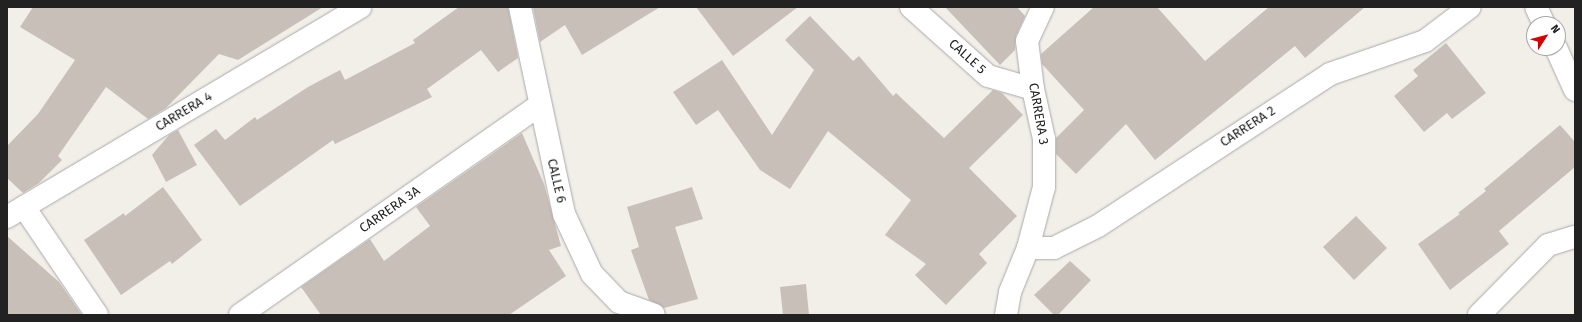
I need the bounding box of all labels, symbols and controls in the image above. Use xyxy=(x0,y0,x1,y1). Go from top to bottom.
north arrow xyxy=(1526,16,1566,56)
text: N xyxy=(1548,22,1563,36)
street label: CALLE 5 xyxy=(945,36,989,78)
street label: CARRERA 3 xyxy=(1025,82,1051,146)
street label: CARRERA 4 xyxy=(153,89,215,135)
street label: CARRERA 2 xyxy=(1217,103,1279,151)
street label: CALLE 6 xyxy=(543,157,569,205)
street label: CARRERA 3A xyxy=(357,184,423,236)

